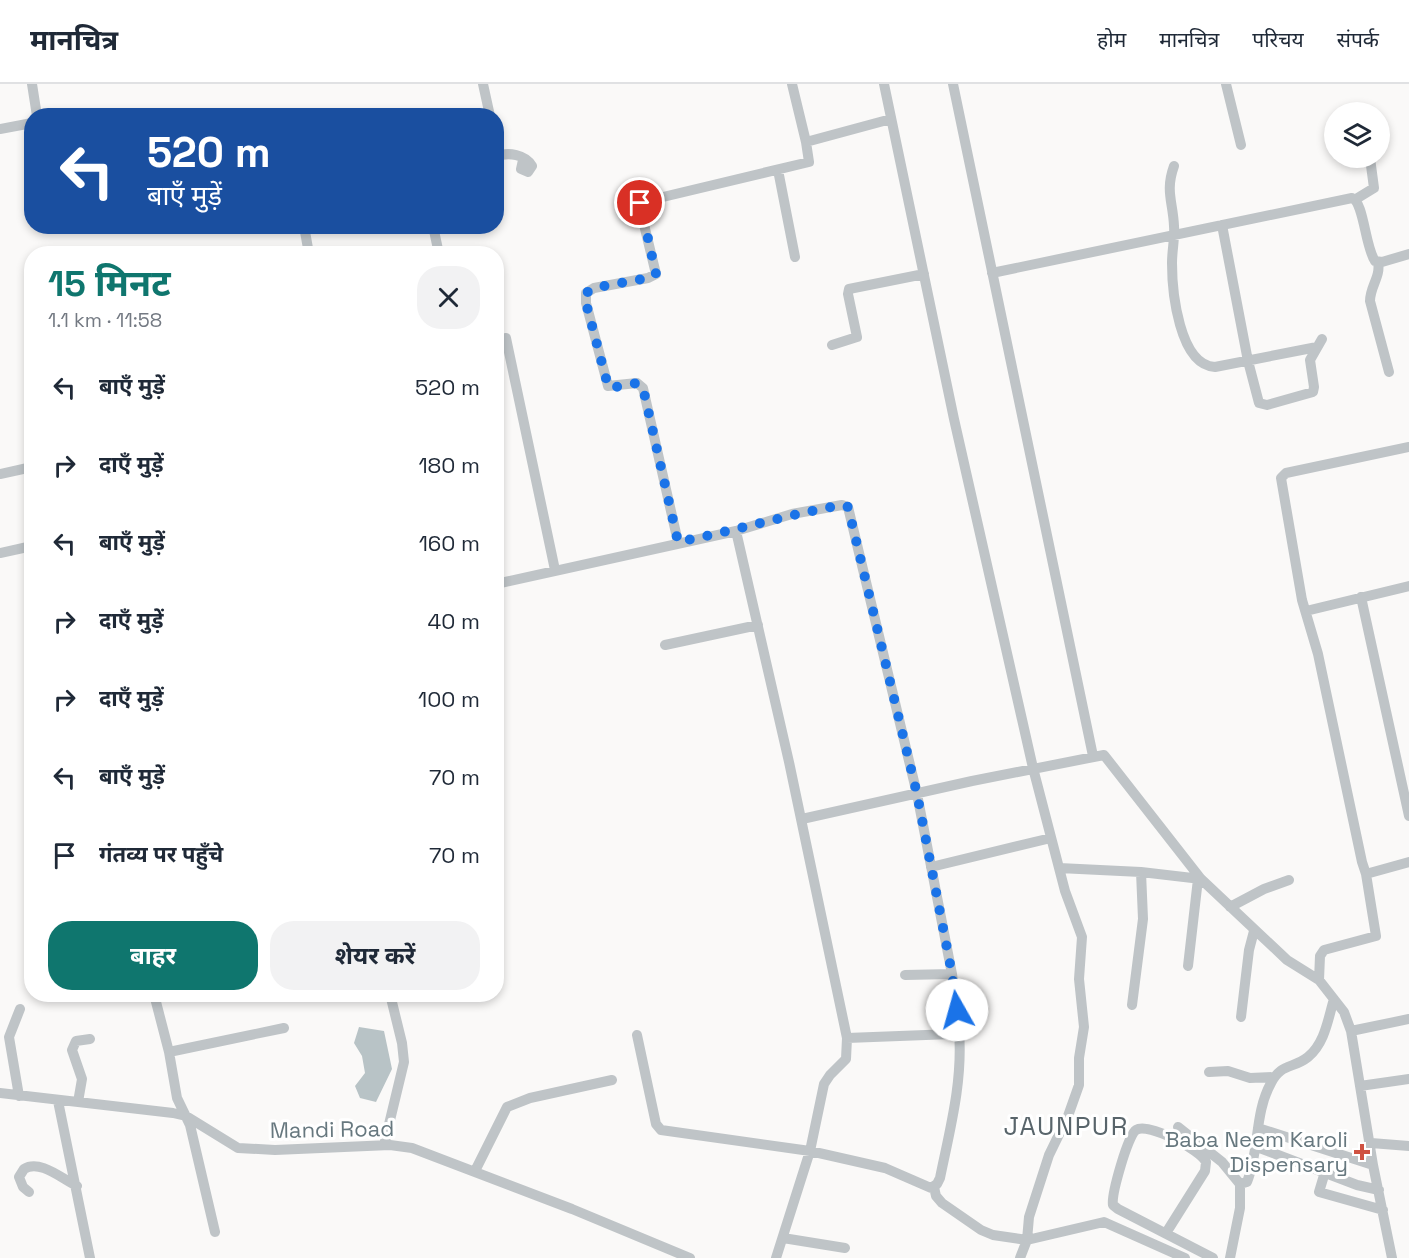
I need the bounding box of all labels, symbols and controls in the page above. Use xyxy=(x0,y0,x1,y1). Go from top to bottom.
text: मानचित्र xyxy=(30,22,118,58)
text: होम xyxy=(1097,26,1126,53)
text: मानचित्र xyxy=(1159,26,1219,53)
text: परिचय xyxy=(1252,26,1304,53)
text: संपर्क xyxy=(1337,26,1379,53)
map controls xyxy=(1324,102,1390,168)
button: layers xyxy=(1324,102,1390,168)
text: 520 m xyxy=(147,126,271,179)
icon: left xyxy=(48,132,126,210)
pin xyxy=(614,177,665,228)
text: बाएँ मुड़ें xyxy=(147,178,222,213)
icon: arrive xyxy=(623,186,656,219)
text: 15 मिनट xyxy=(48,261,171,307)
button: close xyxy=(417,266,480,329)
text: 1.1 km · 11:58 xyxy=(48,307,162,333)
icon: left xyxy=(48,371,81,404)
text: बाएँ मुड़ें xyxy=(99,372,165,400)
text: 520 m xyxy=(415,373,480,401)
icon: right xyxy=(48,449,81,482)
text: दाएँ मुड़ें xyxy=(99,450,164,478)
text: 180 m xyxy=(418,451,480,479)
icon: left xyxy=(48,527,81,560)
text: बाएँ मुड़ें xyxy=(99,528,165,556)
text: 160 m xyxy=(419,529,480,557)
icon: right xyxy=(48,605,81,638)
text: दाएँ मुड़ें xyxy=(99,606,164,634)
text: 40 m xyxy=(428,607,480,635)
icon: right xyxy=(48,683,81,716)
text: दाएँ मुड़ें xyxy=(99,684,164,712)
text: 100 m xyxy=(418,685,480,713)
icon: left xyxy=(48,761,81,794)
text: बाएँ मुड़ें xyxy=(99,762,165,790)
text: 70 m xyxy=(429,763,480,791)
icon: arrive xyxy=(48,839,81,872)
text: गंतव्य पर पहुँचे xyxy=(99,840,223,868)
text: 70 m xyxy=(429,841,480,869)
button: बाहर xyxy=(48,921,258,990)
button: शेयर करें xyxy=(270,921,480,990)
position arrow xyxy=(925,978,989,1042)
district label: JAUNPUR xyxy=(1003,1109,1129,1143)
street label: Mandi Road xyxy=(270,1114,394,1144)
place label: Baba Neem Karoli Dispensary xyxy=(1165,1125,1348,1178)
marker: Baba Neem Karoli Dispensary xyxy=(1353,1143,1371,1161)

